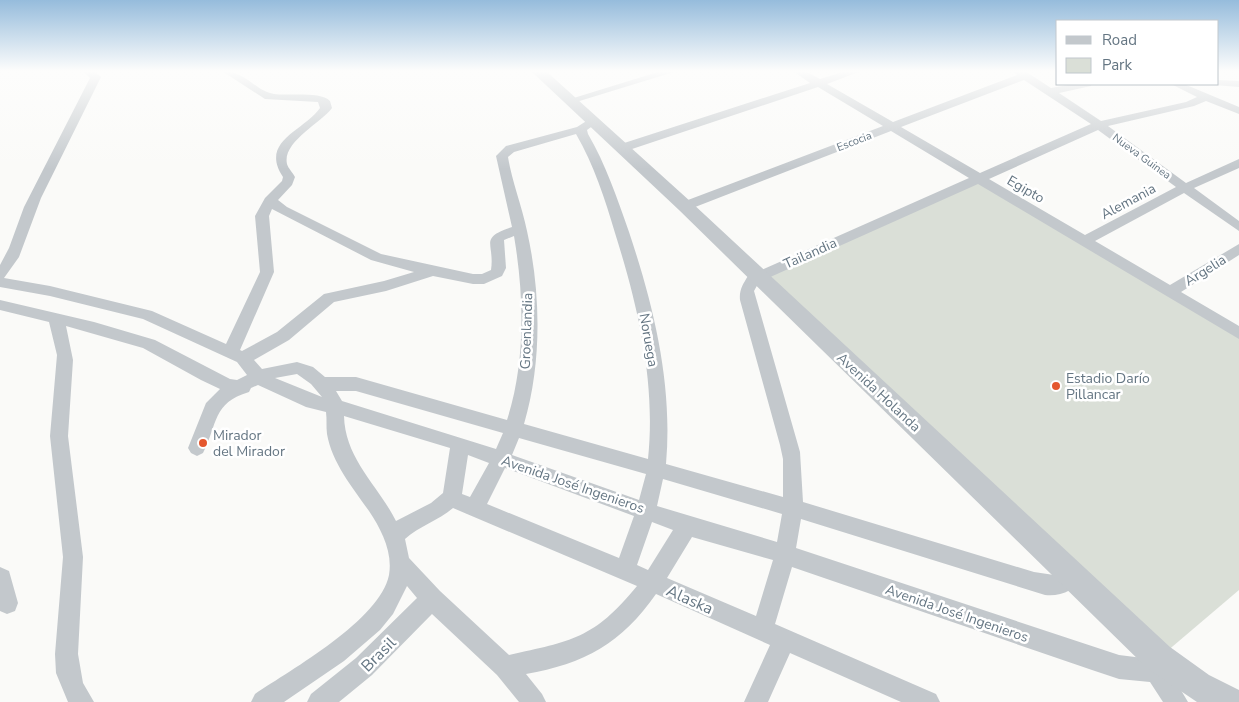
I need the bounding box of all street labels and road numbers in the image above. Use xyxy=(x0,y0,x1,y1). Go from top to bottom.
street label: Escocia xyxy=(835,128,874,155)
street label: Nueva Guinea xyxy=(1109,130,1174,183)
street label: Egipto xyxy=(1004,171,1048,208)
street label: Alemania xyxy=(1097,179,1159,224)
street label: Tailandia xyxy=(781,233,840,274)
street label: Argelia xyxy=(1181,250,1230,291)
street label: Groenlandia xyxy=(516,292,537,370)
street label: Noruega xyxy=(634,312,663,368)
street label: Avenida Holanda xyxy=(833,348,925,436)
street label: Avenida José Ingenieros xyxy=(499,451,647,518)
street label: Alaska xyxy=(663,580,716,620)
street label: Avenida José Ingenieros xyxy=(883,580,1031,647)
street label: Brasil xyxy=(356,632,401,677)

